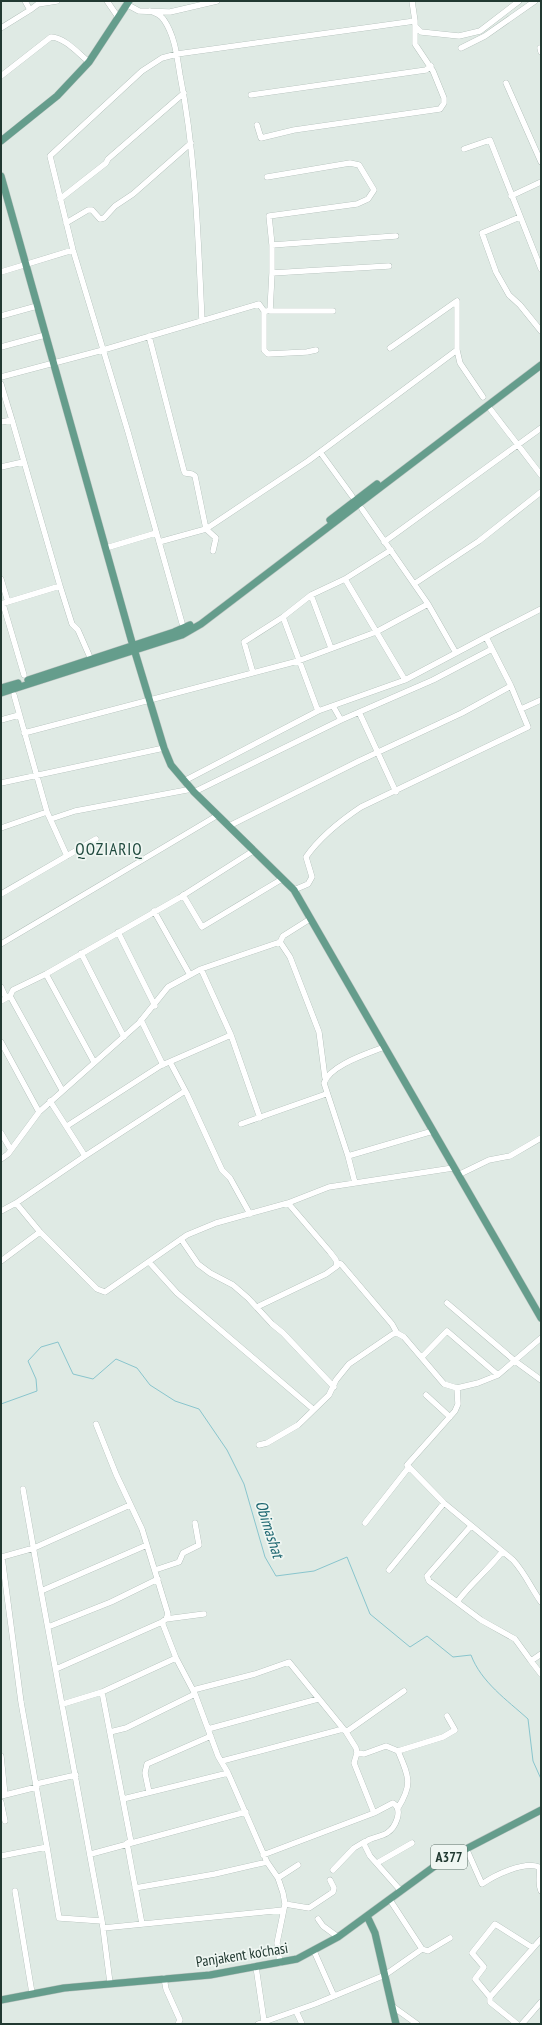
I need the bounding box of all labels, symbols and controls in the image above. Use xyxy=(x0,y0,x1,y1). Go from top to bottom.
district label: QOZIARIQ xyxy=(75,838,143,860)
water label: Obimashat xyxy=(251,1498,289,1562)
road number: A377 xyxy=(431,1845,467,1869)
street label: Panjakent ko'chasi xyxy=(194,1938,289,1971)

